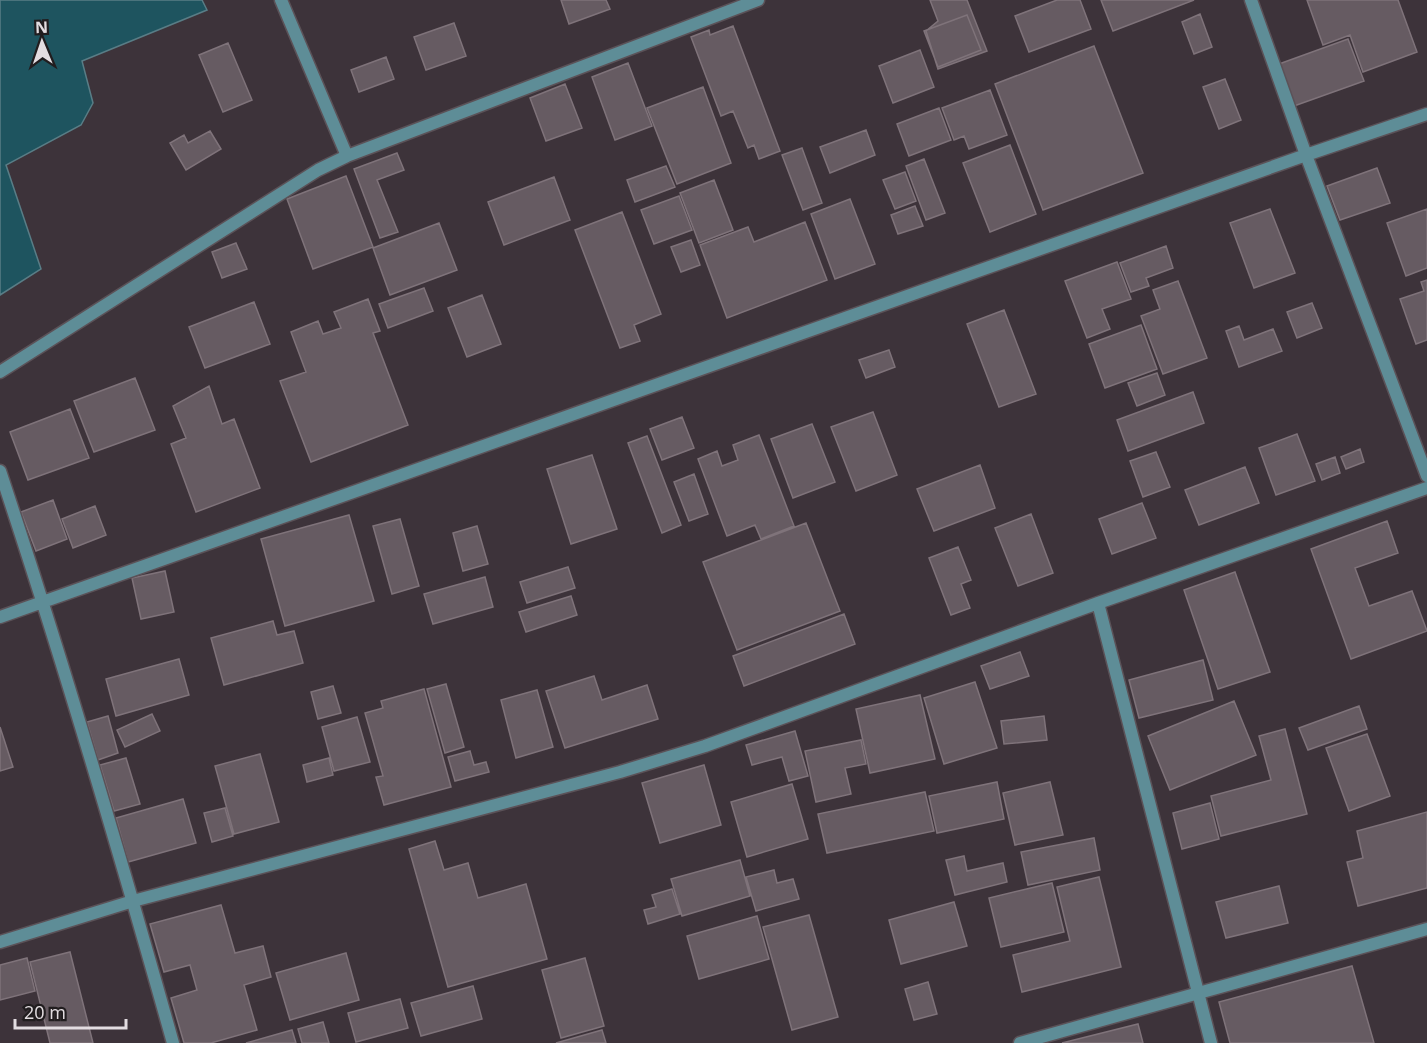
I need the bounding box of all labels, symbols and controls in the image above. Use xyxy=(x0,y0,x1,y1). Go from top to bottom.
north arrow xyxy=(12,12,72,72)
text: N xyxy=(35,16,48,38)
scale bar xyxy=(15,992,126,1030)
text: 20 m xyxy=(24,1000,66,1024)

